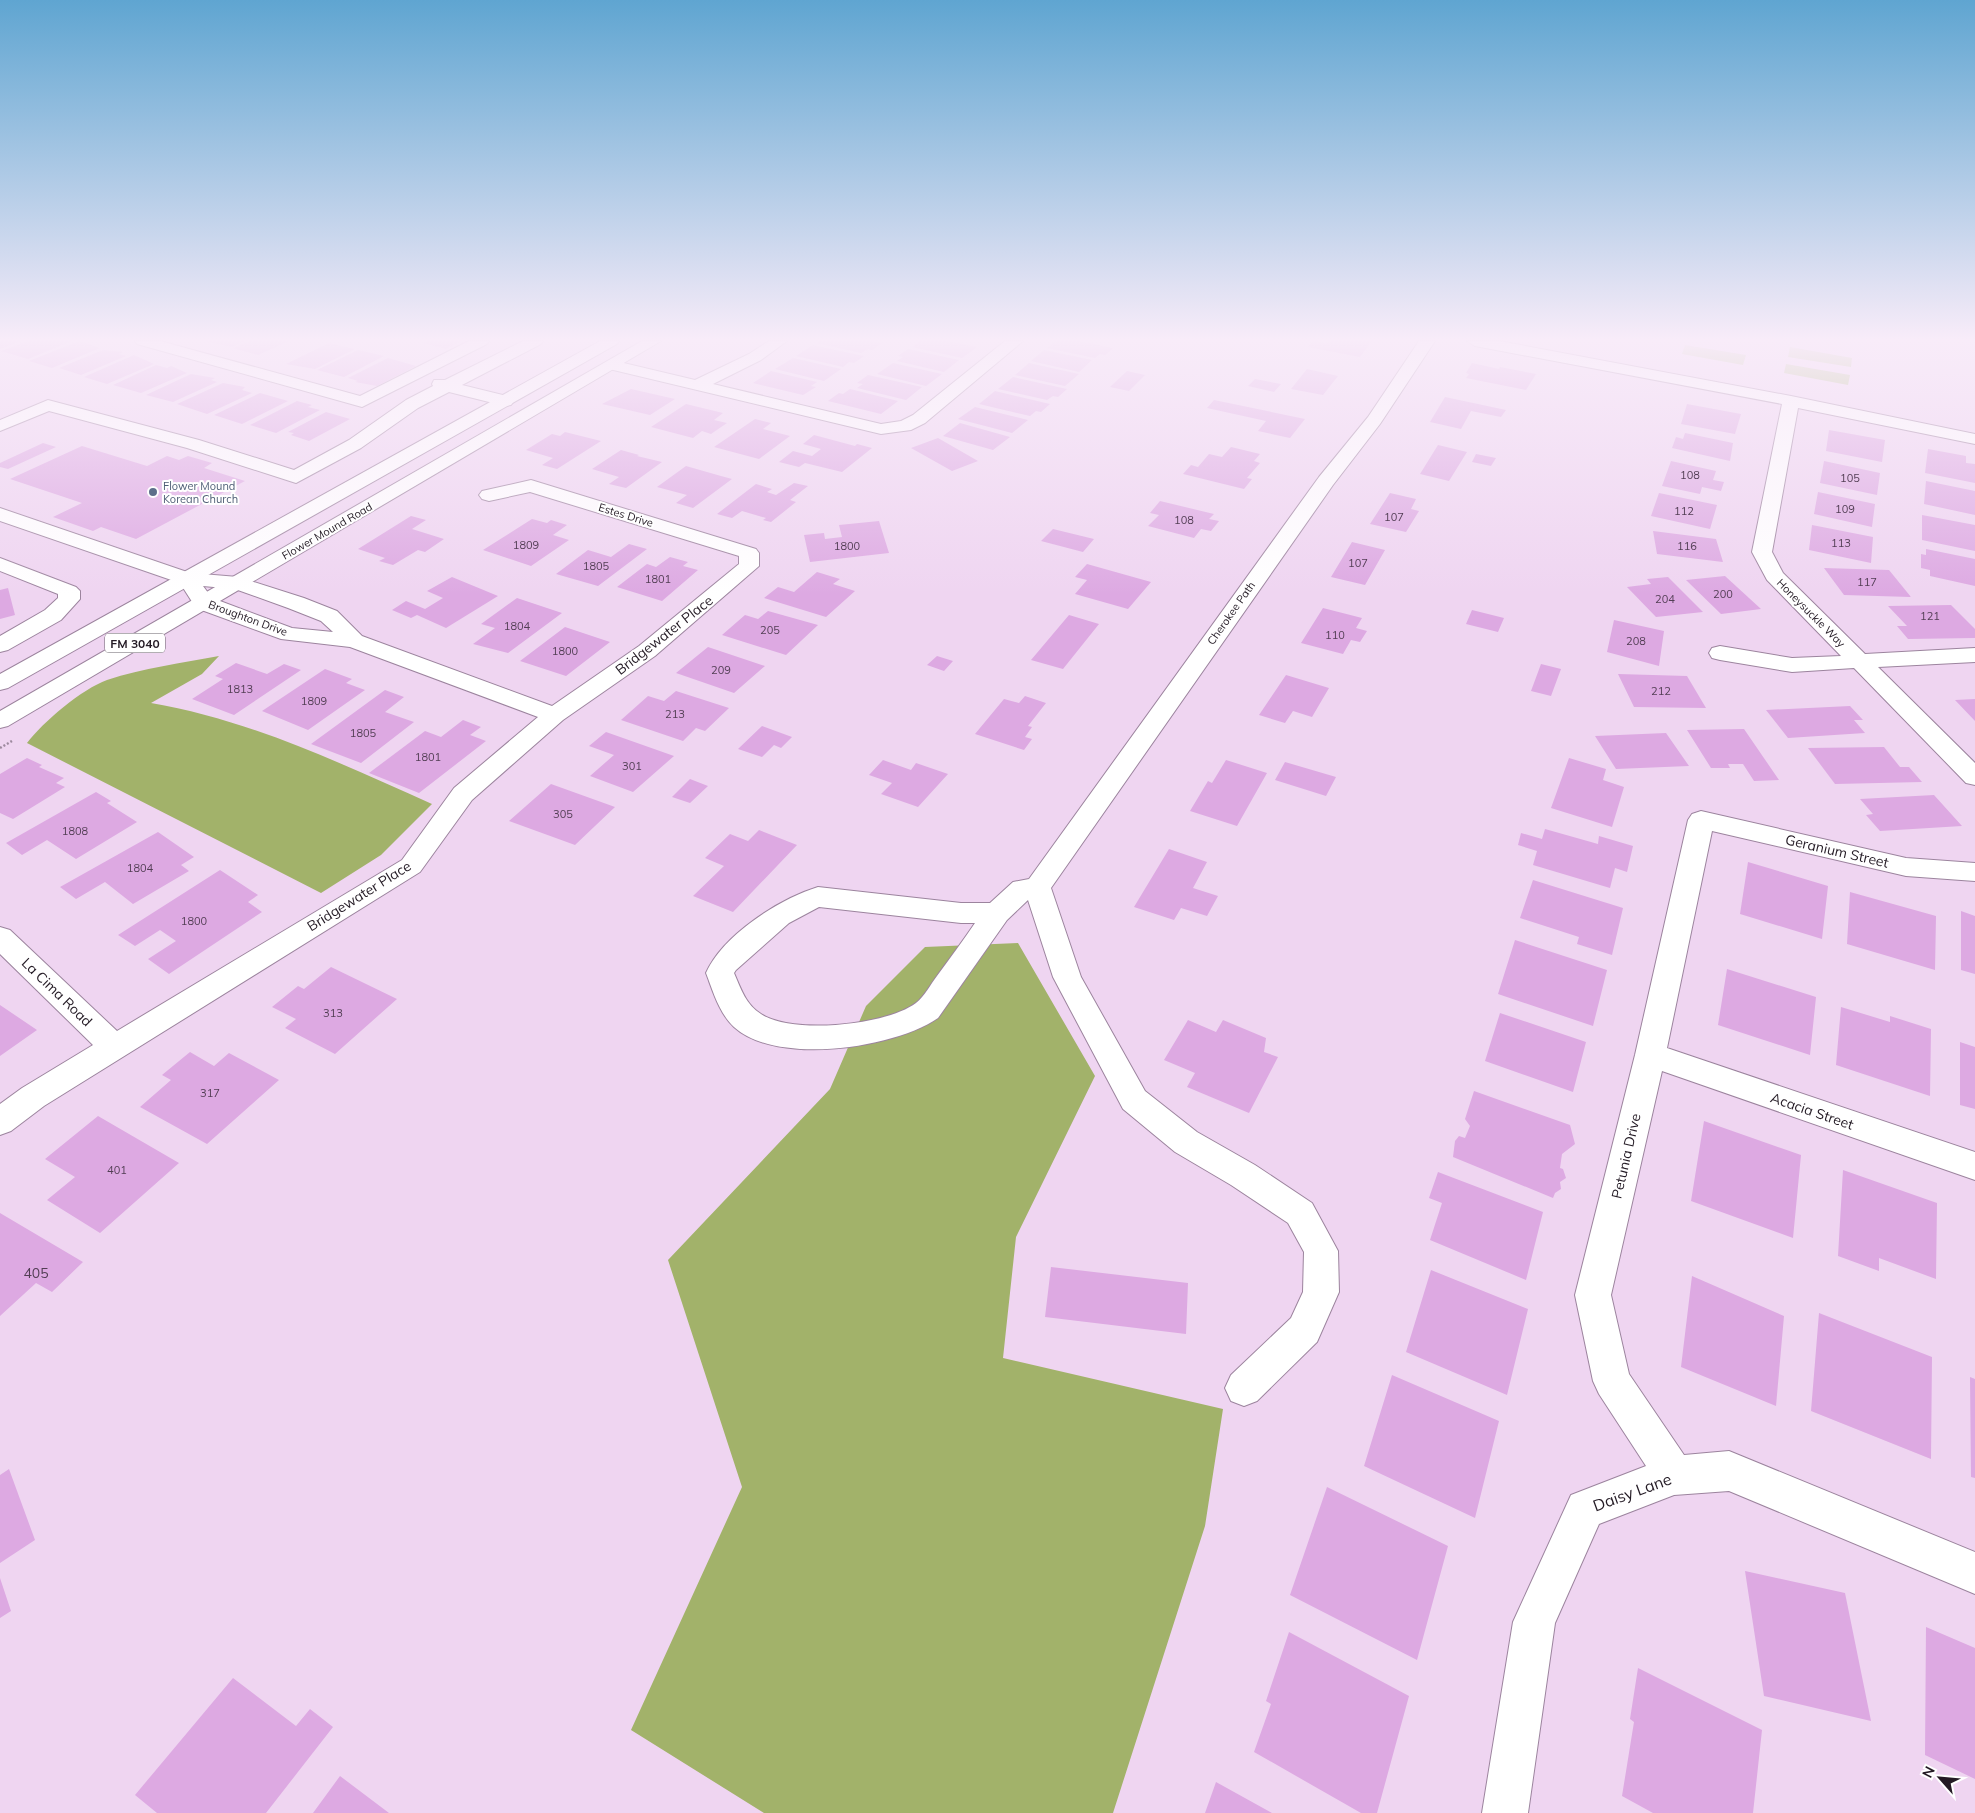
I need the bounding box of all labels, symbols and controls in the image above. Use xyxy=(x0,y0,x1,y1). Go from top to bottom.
house number: 108 xyxy=(1680,468,1700,482)
house number: 105 xyxy=(1840,471,1860,485)
place label: Flower Mound Korean Church xyxy=(163,479,238,506)
marker: Flower Mound Korean Church xyxy=(147,486,159,498)
street label: Flower Mound Road xyxy=(279,499,375,563)
street label: Estes Drive xyxy=(597,500,655,530)
house number: 109 xyxy=(1835,502,1855,516)
house number: 112 xyxy=(1674,504,1694,518)
house number: 107 xyxy=(1384,510,1404,524)
house number: 108 xyxy=(1174,513,1194,527)
house number: 113 xyxy=(1831,536,1851,550)
house number: 1809 xyxy=(513,538,539,552)
house number: 1800 xyxy=(834,539,861,553)
house number: 116 xyxy=(1677,539,1697,553)
house number: 107 xyxy=(1348,556,1368,570)
house number: 1805 xyxy=(583,559,610,573)
house number: 1801 xyxy=(645,572,671,586)
house number: 117 xyxy=(1857,575,1877,589)
street label: Honeysuckle Way xyxy=(1774,576,1848,650)
street label: Cherokee Path xyxy=(1204,579,1258,647)
house number: 200 xyxy=(1713,587,1733,601)
street label: Bridgewater Place xyxy=(612,591,716,679)
house number: 204 xyxy=(1655,592,1675,606)
street label: Broughton Drive xyxy=(207,597,289,639)
house number: 121 xyxy=(1920,609,1940,623)
house number: 1804 xyxy=(504,619,531,633)
house number: 205 xyxy=(760,623,780,637)
house number: 110 xyxy=(1325,628,1345,642)
road number: FM 3040 xyxy=(105,634,165,652)
house number: 208 xyxy=(1626,634,1646,648)
house number: 1800 xyxy=(552,644,579,658)
house number: 209 xyxy=(711,663,731,677)
house number: 1813 xyxy=(227,682,253,696)
house number: 212 xyxy=(1651,684,1671,698)
house number: 1809 xyxy=(301,694,327,708)
house number: 213 xyxy=(665,707,685,721)
house number: 1805 xyxy=(350,726,377,740)
house number: 1801 xyxy=(415,750,441,764)
house number: 301 xyxy=(622,759,642,773)
house number: 305 xyxy=(553,807,573,821)
house number: 1808 xyxy=(62,824,89,838)
street label: Geranium Street xyxy=(1784,830,1891,872)
street label: Bridgewater Place xyxy=(304,857,414,935)
house number: 1804 xyxy=(127,861,154,875)
house number: 1800 xyxy=(181,914,208,928)
street label: La Cima Road xyxy=(18,954,96,1030)
house number: 313 xyxy=(323,1006,343,1020)
house number: 317 xyxy=(200,1086,220,1100)
street label: Acacia Street xyxy=(1768,1088,1856,1134)
street label: Petunia Drive xyxy=(1607,1112,1645,1200)
house number: 401 xyxy=(107,1163,127,1177)
house number: 405 xyxy=(23,1264,49,1282)
street label: Daisy Lane xyxy=(1590,1469,1674,1515)
north arrow xyxy=(1915,1753,1965,1803)
text: N xyxy=(1918,1763,1939,1781)

